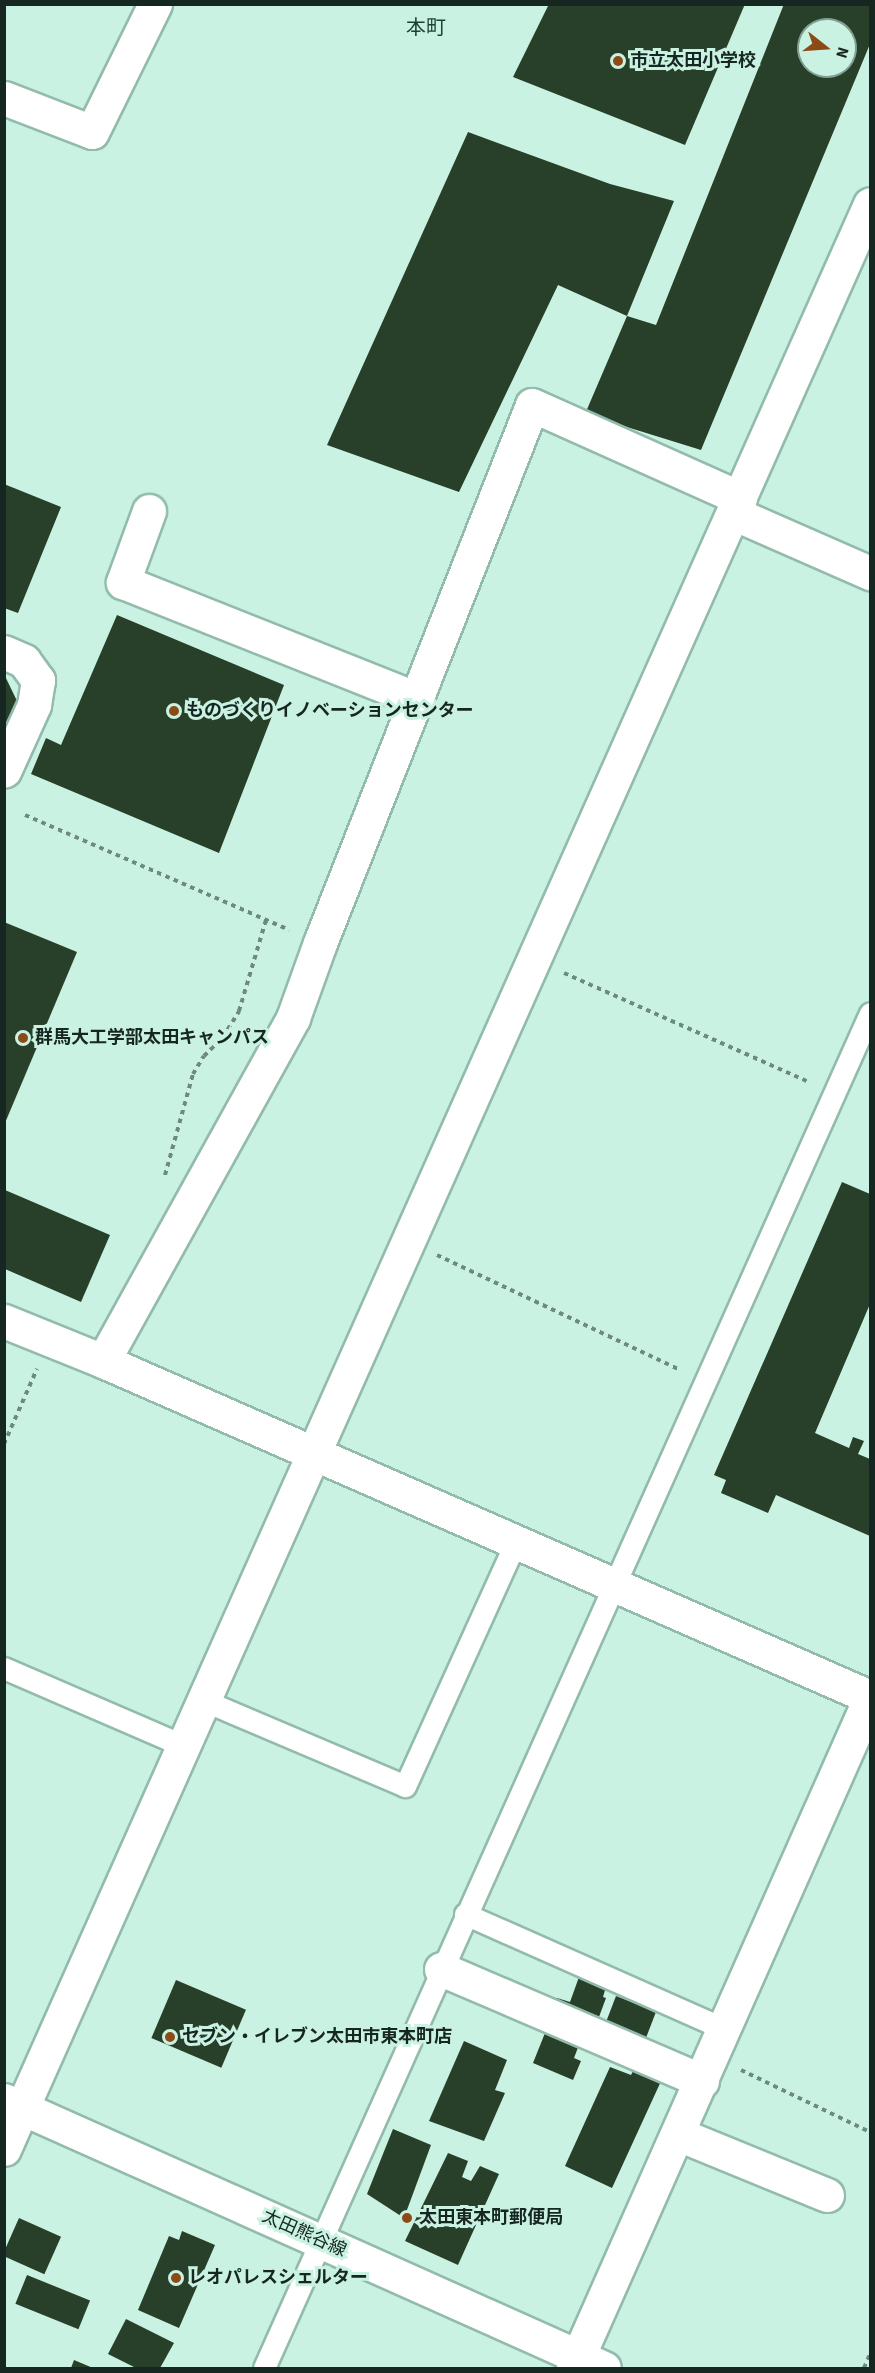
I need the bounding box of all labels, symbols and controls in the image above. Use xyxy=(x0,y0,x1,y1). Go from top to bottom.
district label: 本町 xyxy=(406,16,446,40)
north arrow xyxy=(797,18,857,78)
text: N xyxy=(830,44,854,61)
place label: 市立太田小学校 xyxy=(630,50,756,72)
marker: 市立太田小学校 xyxy=(611,54,625,68)
place label: ものづくりイノベーションセンター xyxy=(186,700,474,722)
marker: ものづくりイノベーションセンター xyxy=(167,704,181,718)
place label: 群馬大工学部太田キャンパス xyxy=(35,1027,269,1049)
marker: 群馬大工学部太田キャンパス xyxy=(16,1031,30,1045)
place label: セブン・イレブン太田市東本町店 xyxy=(182,2026,452,2048)
marker: セブン・イレブン太田市東本町店 xyxy=(163,2030,177,2044)
street label: 太田熊谷線 xyxy=(258,2206,350,2262)
place label: 太田東本町郵便局 xyxy=(419,2207,563,2229)
marker: 太田東本町郵便局 xyxy=(400,2211,414,2225)
place label: レオパレスシェルター xyxy=(188,2267,368,2289)
marker: レオパレスシェルター xyxy=(169,2271,183,2285)

